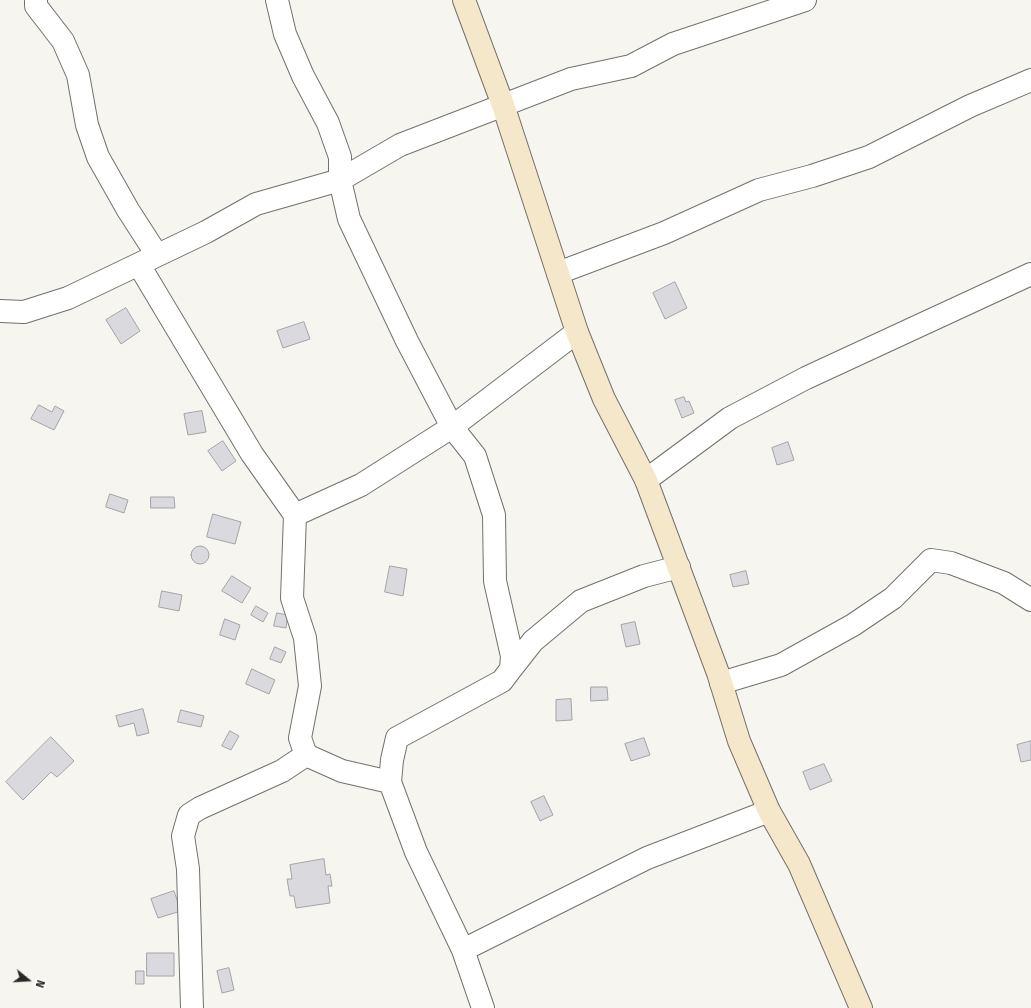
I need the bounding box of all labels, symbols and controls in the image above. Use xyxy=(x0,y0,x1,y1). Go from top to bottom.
north arrow xyxy=(8,960,48,1000)
text: N xyxy=(33,978,47,989)

